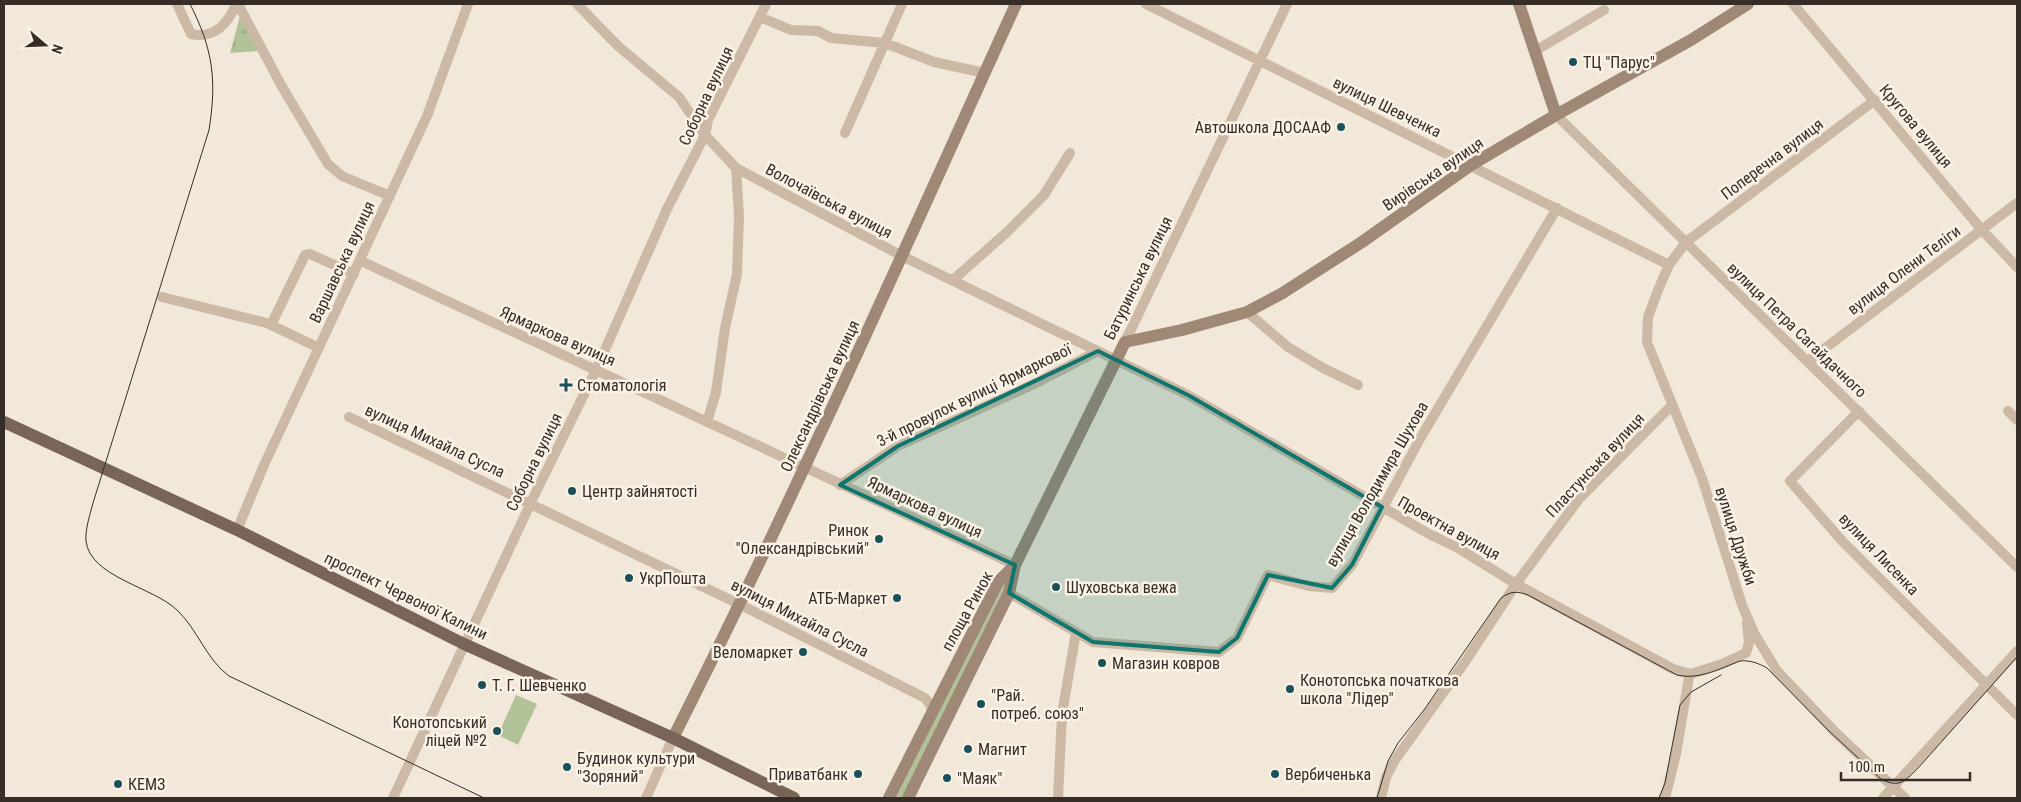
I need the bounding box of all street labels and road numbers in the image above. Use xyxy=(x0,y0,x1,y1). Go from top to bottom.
street label: Соборна вулиця xyxy=(675,43,737,149)
street label: вулиця Шевченка xyxy=(1330,73,1444,141)
street label: Кругова вулиця xyxy=(1876,80,1956,172)
street label: Поперечна вулиця xyxy=(1717,114,1827,204)
street label: Вирівська вулиця xyxy=(1379,133,1487,215)
street label: Волочаївська вулиця xyxy=(762,160,896,242)
street label: Варшавська вулиця xyxy=(305,198,379,326)
street label: Батуринська вулиця xyxy=(1100,213,1176,343)
street label: вулиця Олени Теліги xyxy=(1844,221,1964,319)
street label: вулиця Петра Сагайдачного xyxy=(1723,258,1871,402)
street label: Ярмаркова вулиця xyxy=(497,302,619,370)
street label: Олександрівська вулиця xyxy=(776,317,864,475)
street label: 3-й провулок вулиці Ярмаркової xyxy=(874,339,1076,450)
street label: вулиця Володимира Шухова xyxy=(1322,398,1432,570)
street label: вулиця Михайла Сусла xyxy=(362,400,508,482)
street label: Пластунська вулиця xyxy=(1542,409,1648,521)
street label: Соборна вулиця xyxy=(502,410,566,514)
street label: Ярмаркова вулиця xyxy=(865,472,985,542)
street label: вулиця Дружби xyxy=(1711,485,1761,587)
street label: Проектна вулиця xyxy=(1394,492,1504,564)
street label: вулиця Лисенка xyxy=(1835,509,1923,599)
street label: проспект Червоної Калини xyxy=(321,548,491,644)
street label: площа Ринок xyxy=(937,568,997,654)
street label: вулиця Михайла Сусла xyxy=(728,575,872,661)

